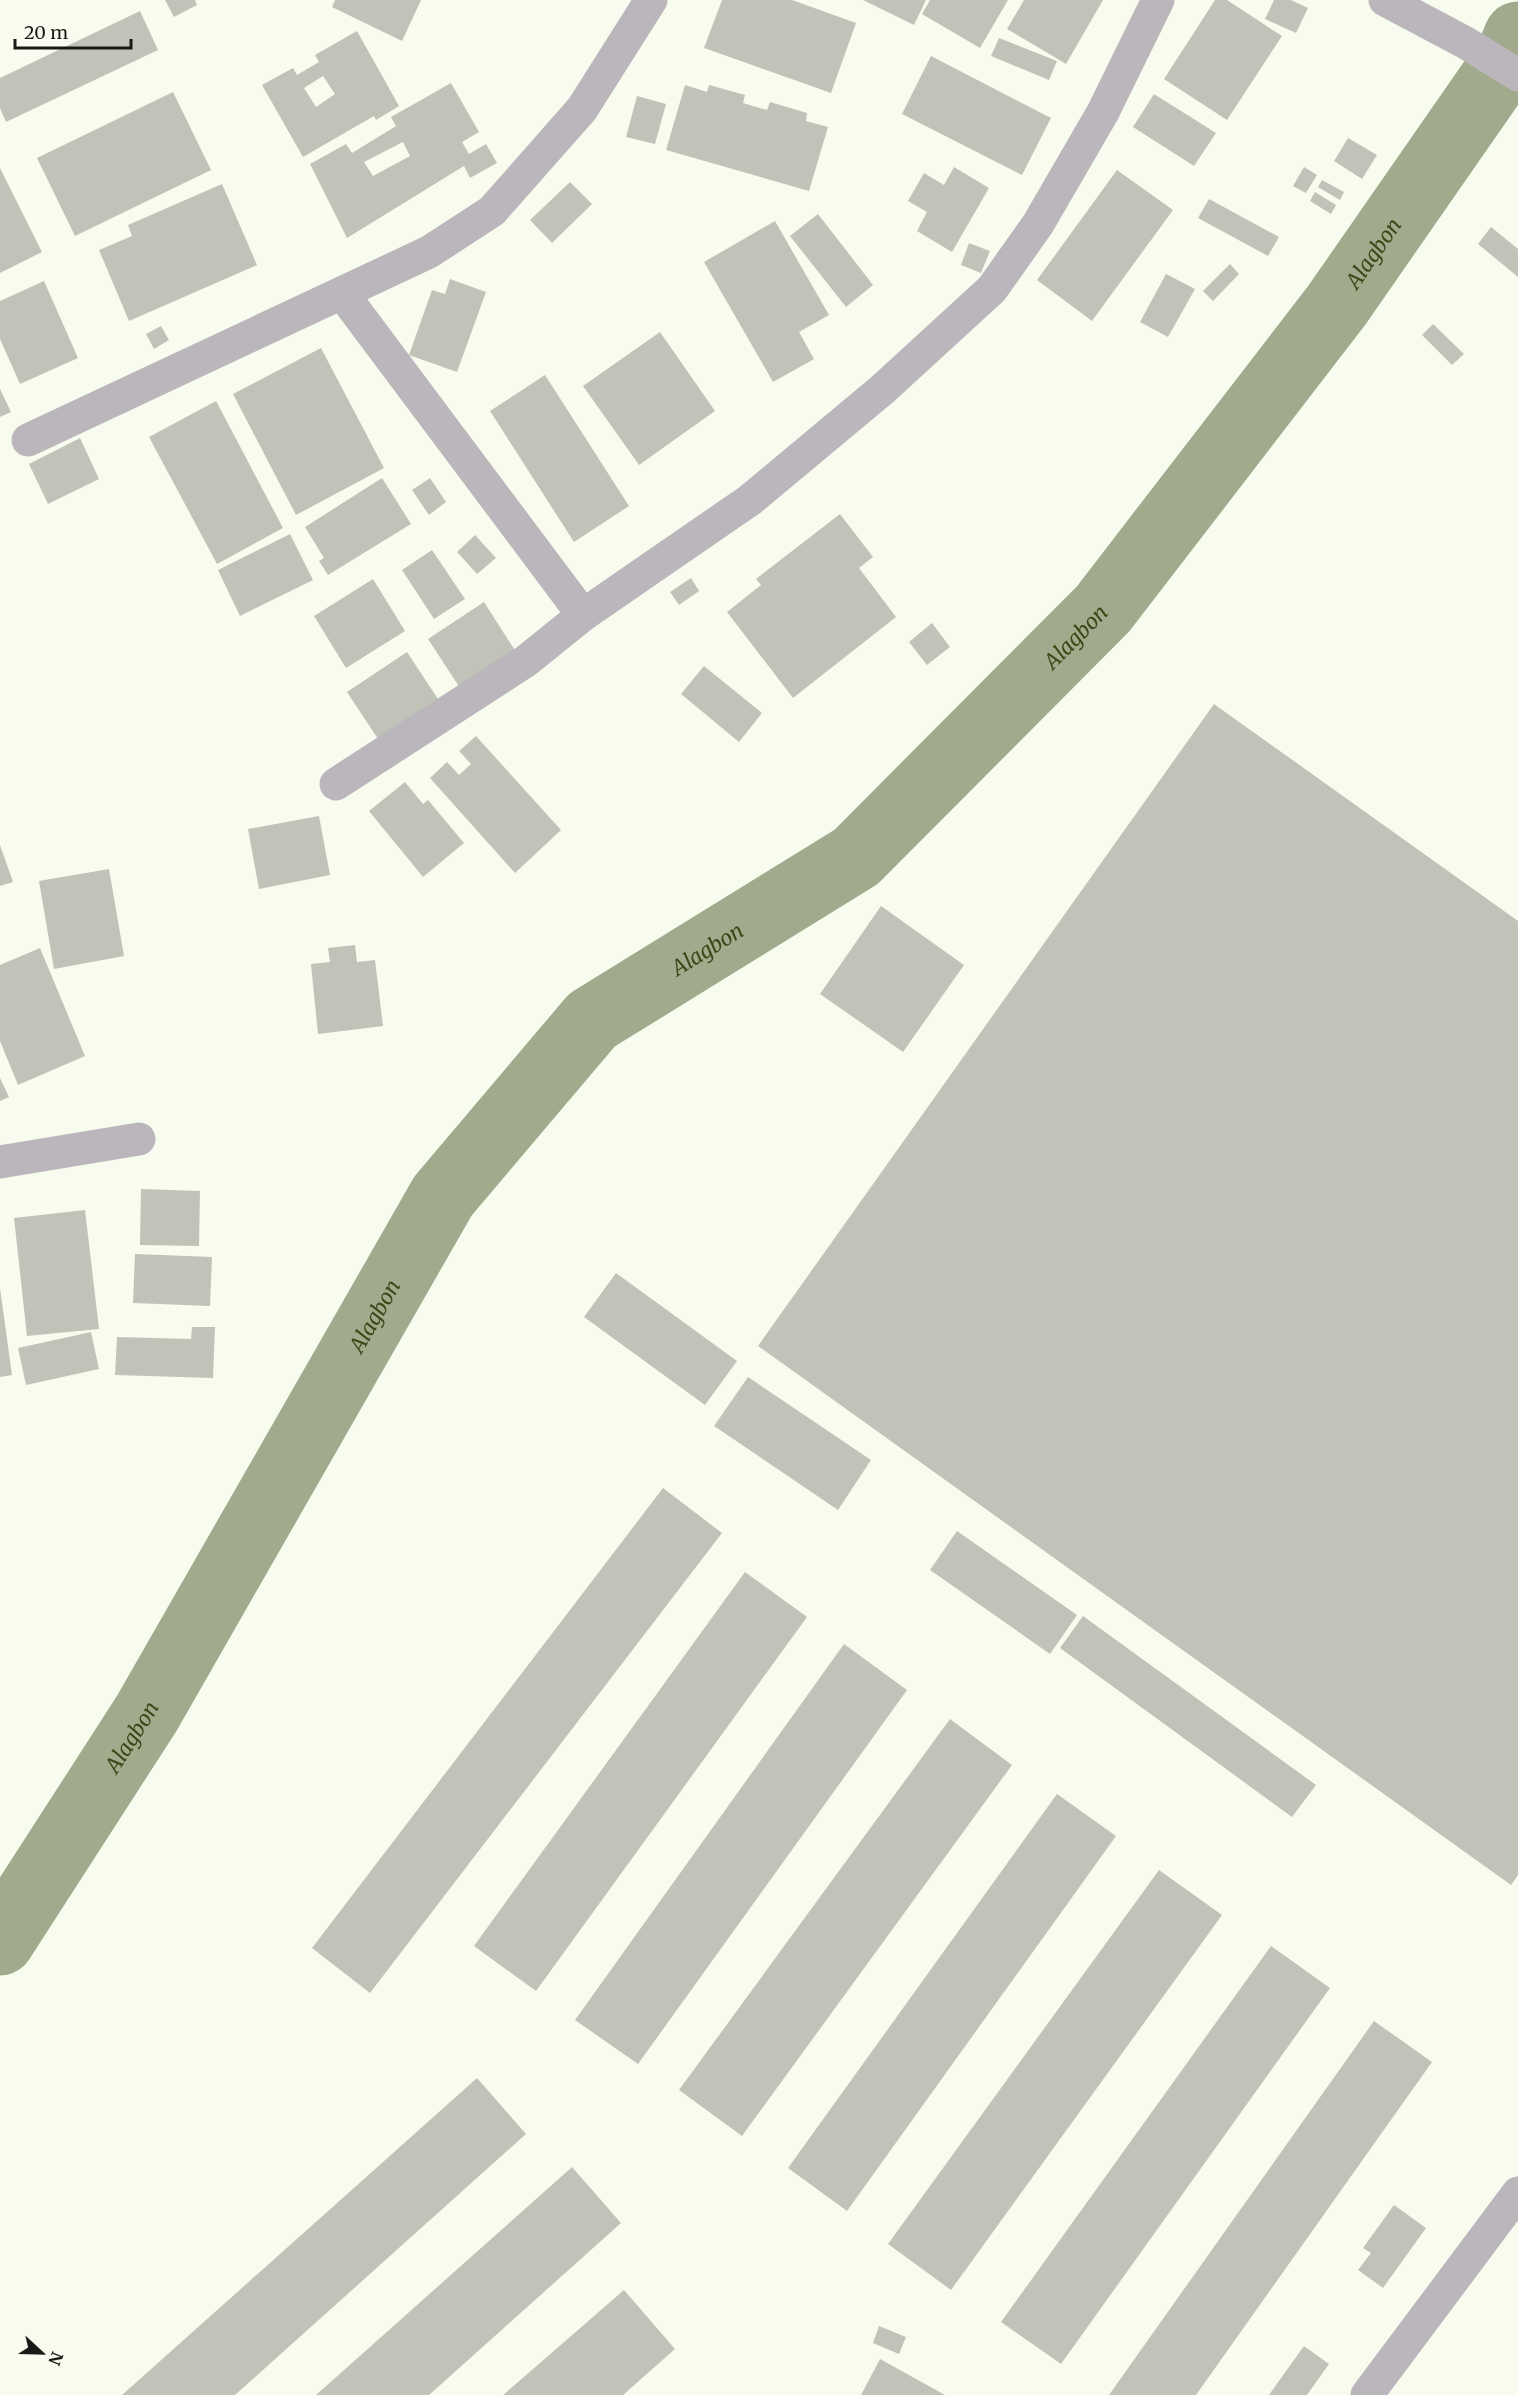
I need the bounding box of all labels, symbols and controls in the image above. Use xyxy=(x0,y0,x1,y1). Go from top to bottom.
scale bar xyxy=(15,12,130,50)
text: 20 m xyxy=(24,21,68,44)
water label: Alagbon xyxy=(1338,212,1407,295)
water label: Alagbon xyxy=(1036,599,1113,676)
water label: Alagbon xyxy=(665,916,748,982)
water label: Alagbon xyxy=(342,1275,406,1359)
water label: Alagbon xyxy=(98,1696,164,1779)
north arrow xyxy=(12,2323,72,2383)
text: N xyxy=(44,2349,68,2369)

